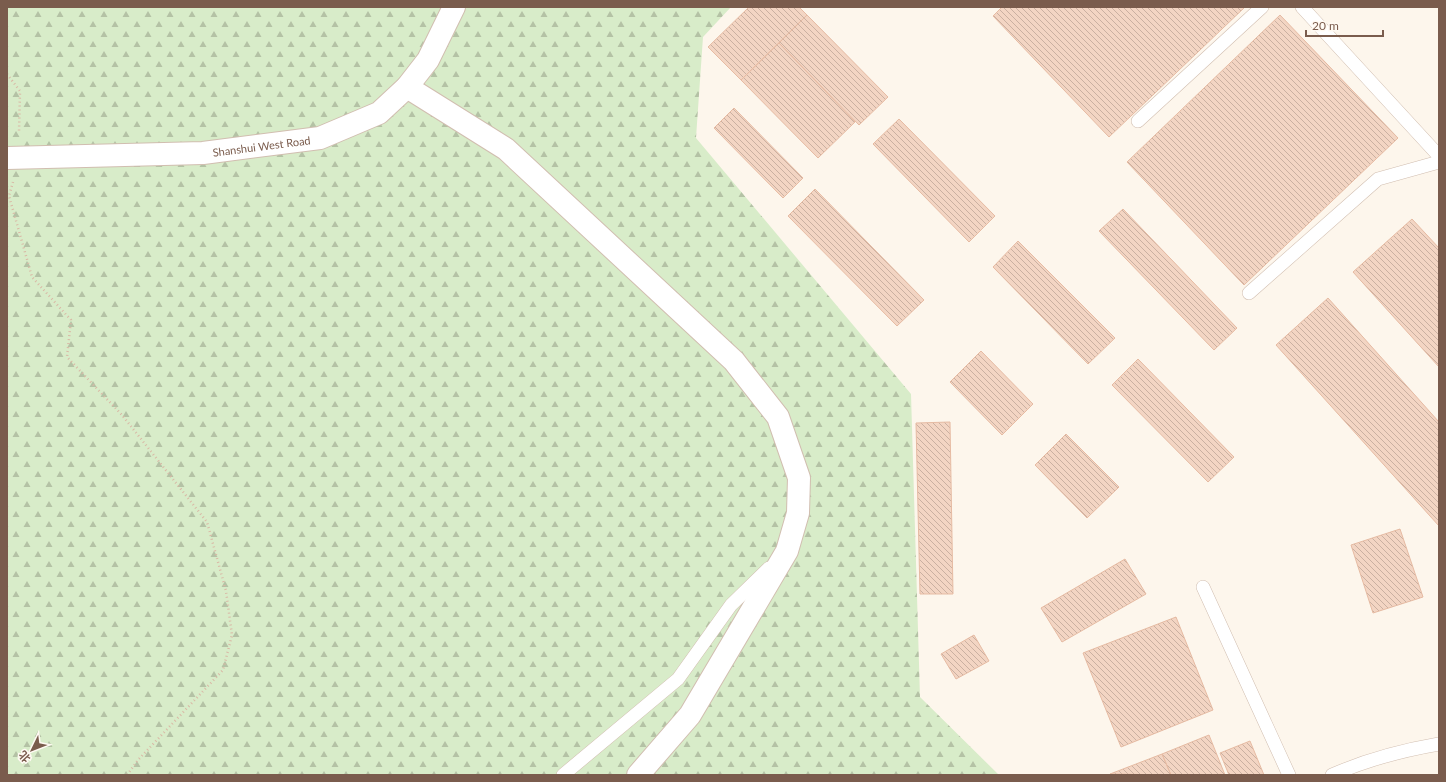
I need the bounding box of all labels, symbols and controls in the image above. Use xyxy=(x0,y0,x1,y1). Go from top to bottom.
scale bar xyxy=(1306,12,1383,38)
text: 20 m xyxy=(1312,18,1339,33)
street label: Shanshui West Road xyxy=(212,133,311,158)
north arrow xyxy=(12,730,52,770)
text: 北 xyxy=(16,749,33,766)

